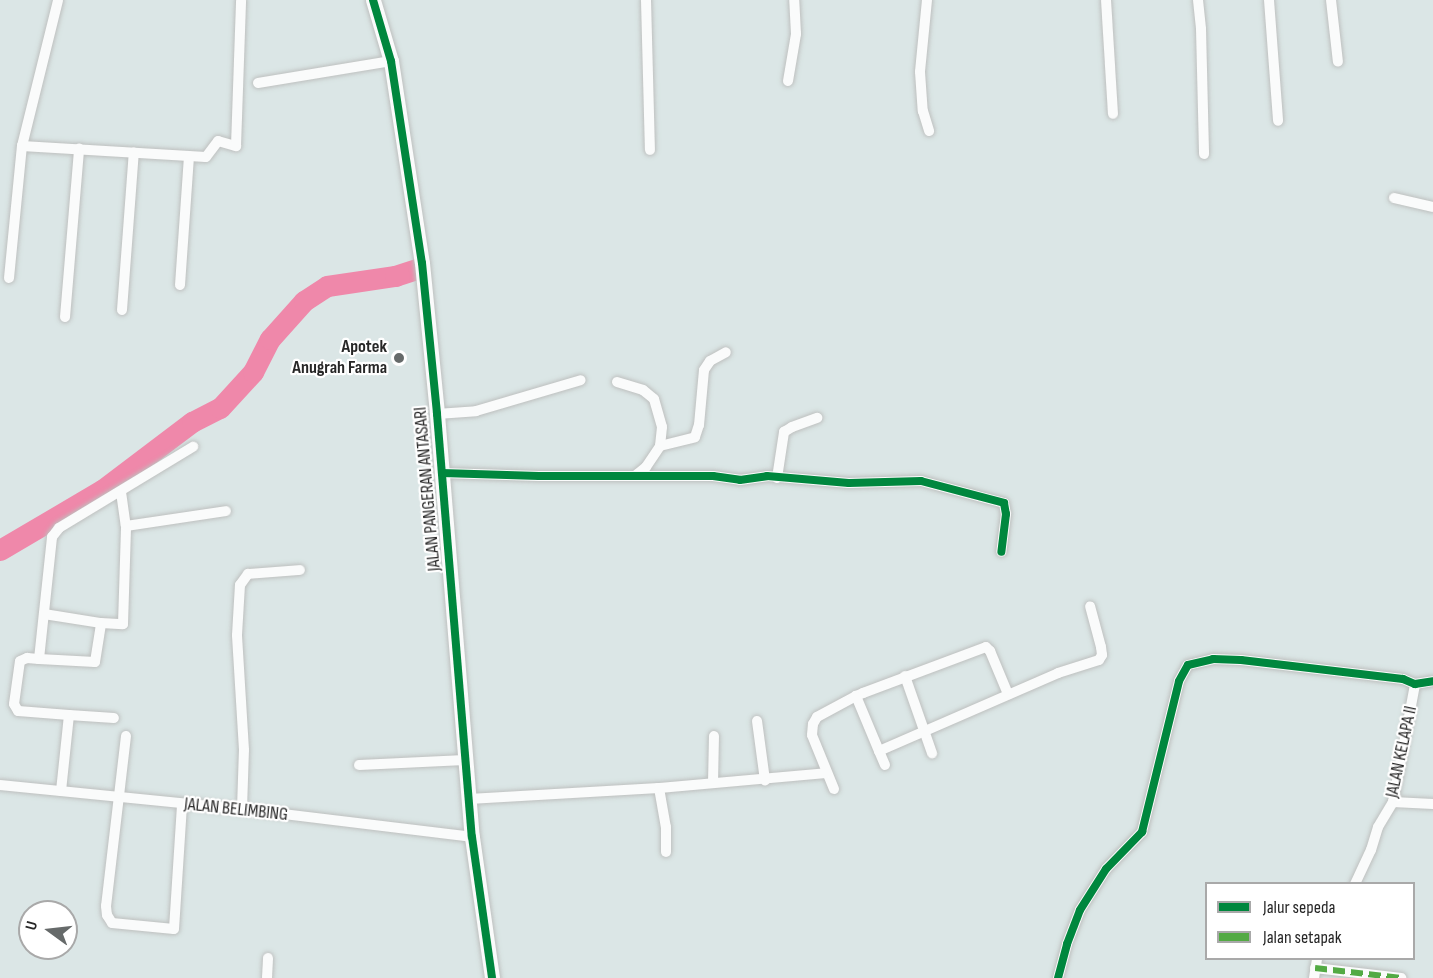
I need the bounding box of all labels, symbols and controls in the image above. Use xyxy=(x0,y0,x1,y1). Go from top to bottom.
place label: Apotek Anugrah Farma xyxy=(292,337,387,380)
marker: Apotek Anugrah Farma xyxy=(392,351,406,365)
street label: JALAN PANGERAN ANTASARI xyxy=(410,406,446,572)
street label: JALAN KELAPA II xyxy=(1382,704,1422,800)
street label: JALAN BELIMBING xyxy=(183,794,289,826)
legend xyxy=(1205,882,1415,960)
text: Jalur sepeda xyxy=(1263,897,1335,918)
north arrow xyxy=(18,900,78,960)
text: U xyxy=(22,919,42,932)
text: Jalan setapak xyxy=(1263,927,1342,948)

